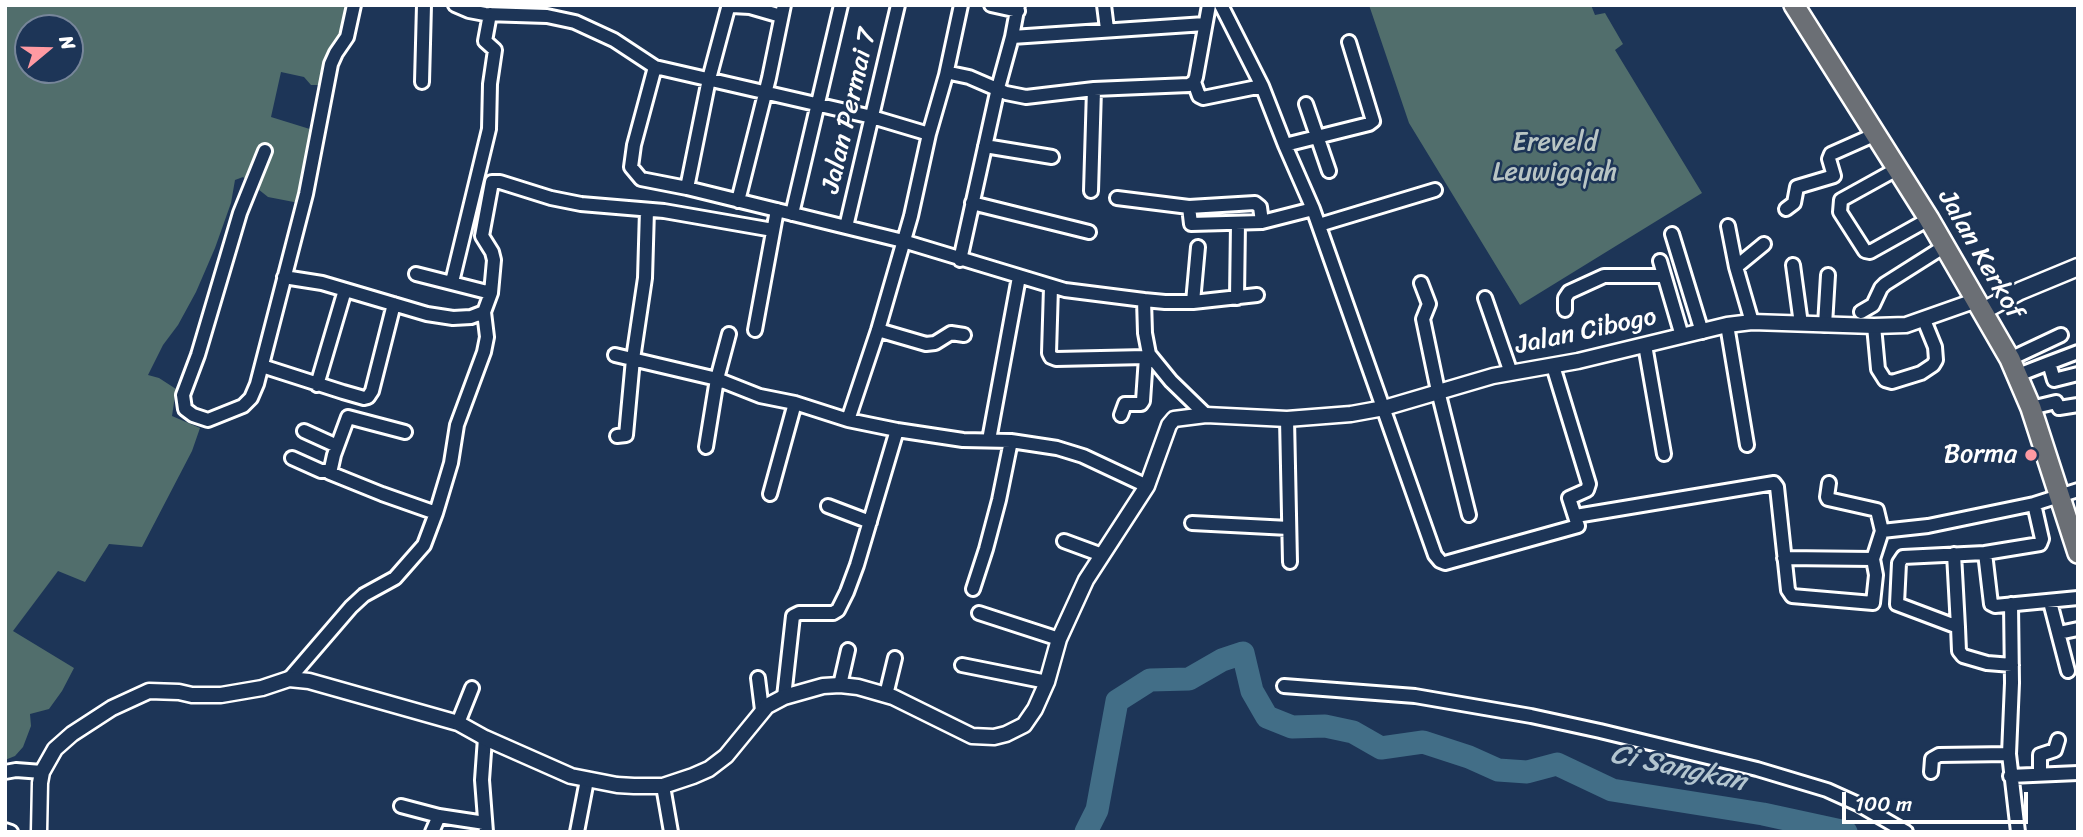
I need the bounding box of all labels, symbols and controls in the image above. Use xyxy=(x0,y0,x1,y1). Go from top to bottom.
north arrow xyxy=(14,14,84,84)
street label: Jalan Permai 7 xyxy=(816,26,884,196)
text: N xyxy=(50,31,85,54)
park label: Ereveld Leuwigajah xyxy=(1493,127,1617,188)
street label: Jalan Kerkof xyxy=(1930,185,2030,325)
street label: Jalan Cibogo xyxy=(1513,302,1659,362)
place label: Borma xyxy=(1944,439,2017,471)
marker: Borma xyxy=(2023,447,2039,463)
water label: Ci Sangkan xyxy=(1607,738,1749,800)
scale bar xyxy=(1845,778,2030,822)
text: 100 m xyxy=(1855,785,1912,823)

